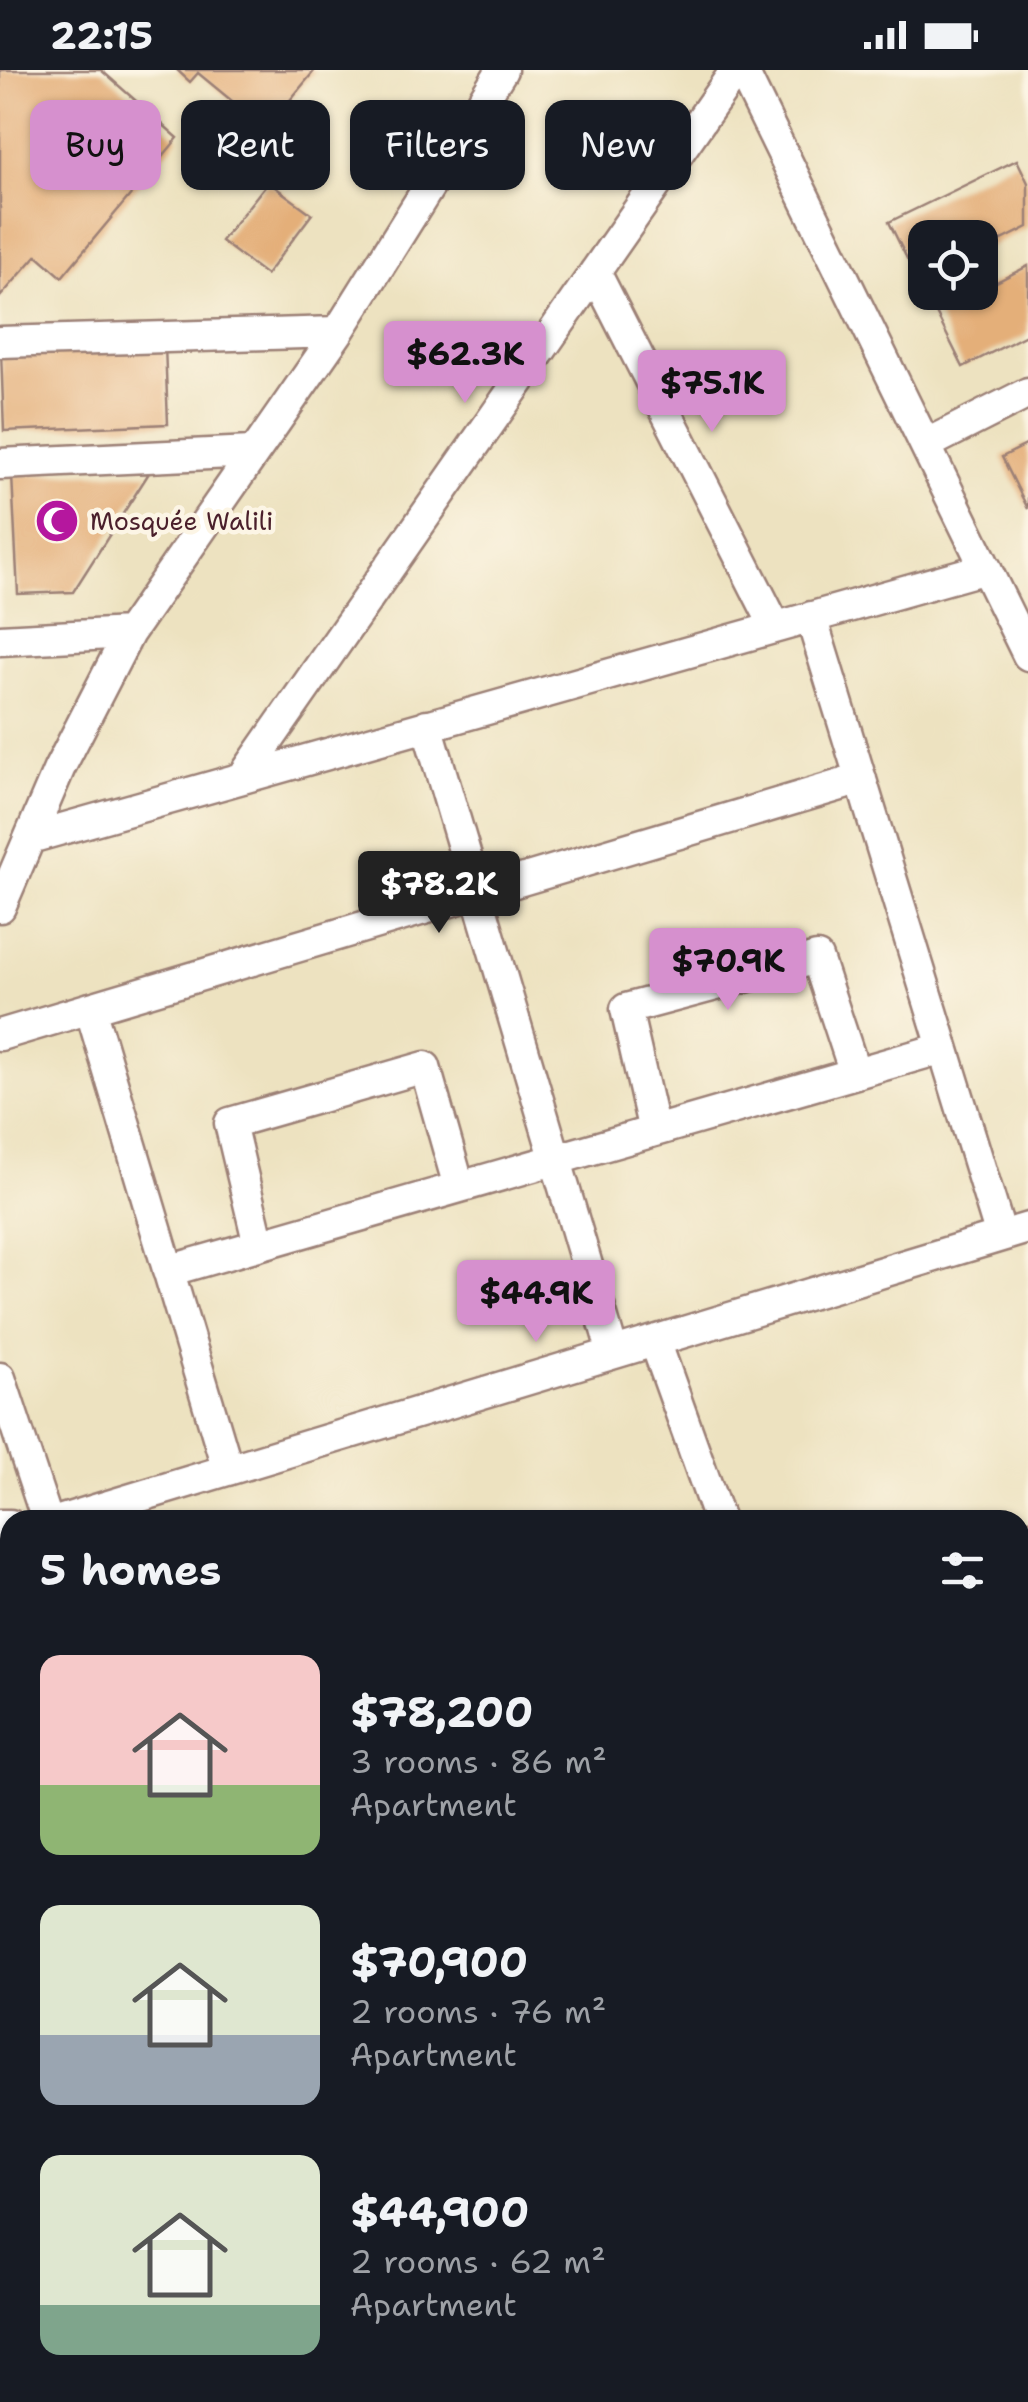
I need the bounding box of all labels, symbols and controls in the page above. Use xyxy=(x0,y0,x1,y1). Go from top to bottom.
text: 22:15 xyxy=(50,10,153,61)
chip: Buy xyxy=(30,100,161,190)
chip: Rent xyxy=(181,100,330,190)
chip: Filters xyxy=(350,100,525,190)
chip: New xyxy=(545,100,691,190)
map controls xyxy=(908,220,998,310)
button: locate xyxy=(908,220,998,310)
pin: $62.3K xyxy=(384,321,546,406)
text: $62.3K xyxy=(406,332,524,375)
pin: $75.1K xyxy=(631,350,793,435)
text: $75.1K xyxy=(660,361,764,404)
mosque icon: Mosquée Walili xyxy=(34,498,80,544)
place label: Mosquée Walili xyxy=(90,504,273,538)
pin: $78.2K xyxy=(358,851,520,936)
text: $78.2K xyxy=(380,862,498,905)
pin: $70.9K xyxy=(647,928,809,1013)
text: $70.9K xyxy=(671,939,785,982)
pin: $44.9K xyxy=(455,1260,617,1345)
text: $44.9K xyxy=(479,1271,593,1314)
text: 5 homes xyxy=(40,1542,221,1598)
icon: filters xyxy=(935,1543,990,1598)
text: $78,200 xyxy=(350,1684,533,1740)
icon: home xyxy=(120,1695,240,1815)
text: 3 rooms · 86 m² xyxy=(350,1740,607,1783)
text: Apartment xyxy=(350,1783,517,1826)
text: $70,900 xyxy=(350,1934,528,1990)
icon: home xyxy=(120,1945,240,2065)
text: 2 rooms · 76 m² xyxy=(350,1990,606,2033)
text: Apartment xyxy=(350,2033,517,2076)
text: $44,900 xyxy=(350,2184,529,2240)
icon: home xyxy=(120,2195,240,2315)
text: 2 rooms · 62 m² xyxy=(350,2240,606,2283)
text: Apartment xyxy=(350,2283,517,2326)

